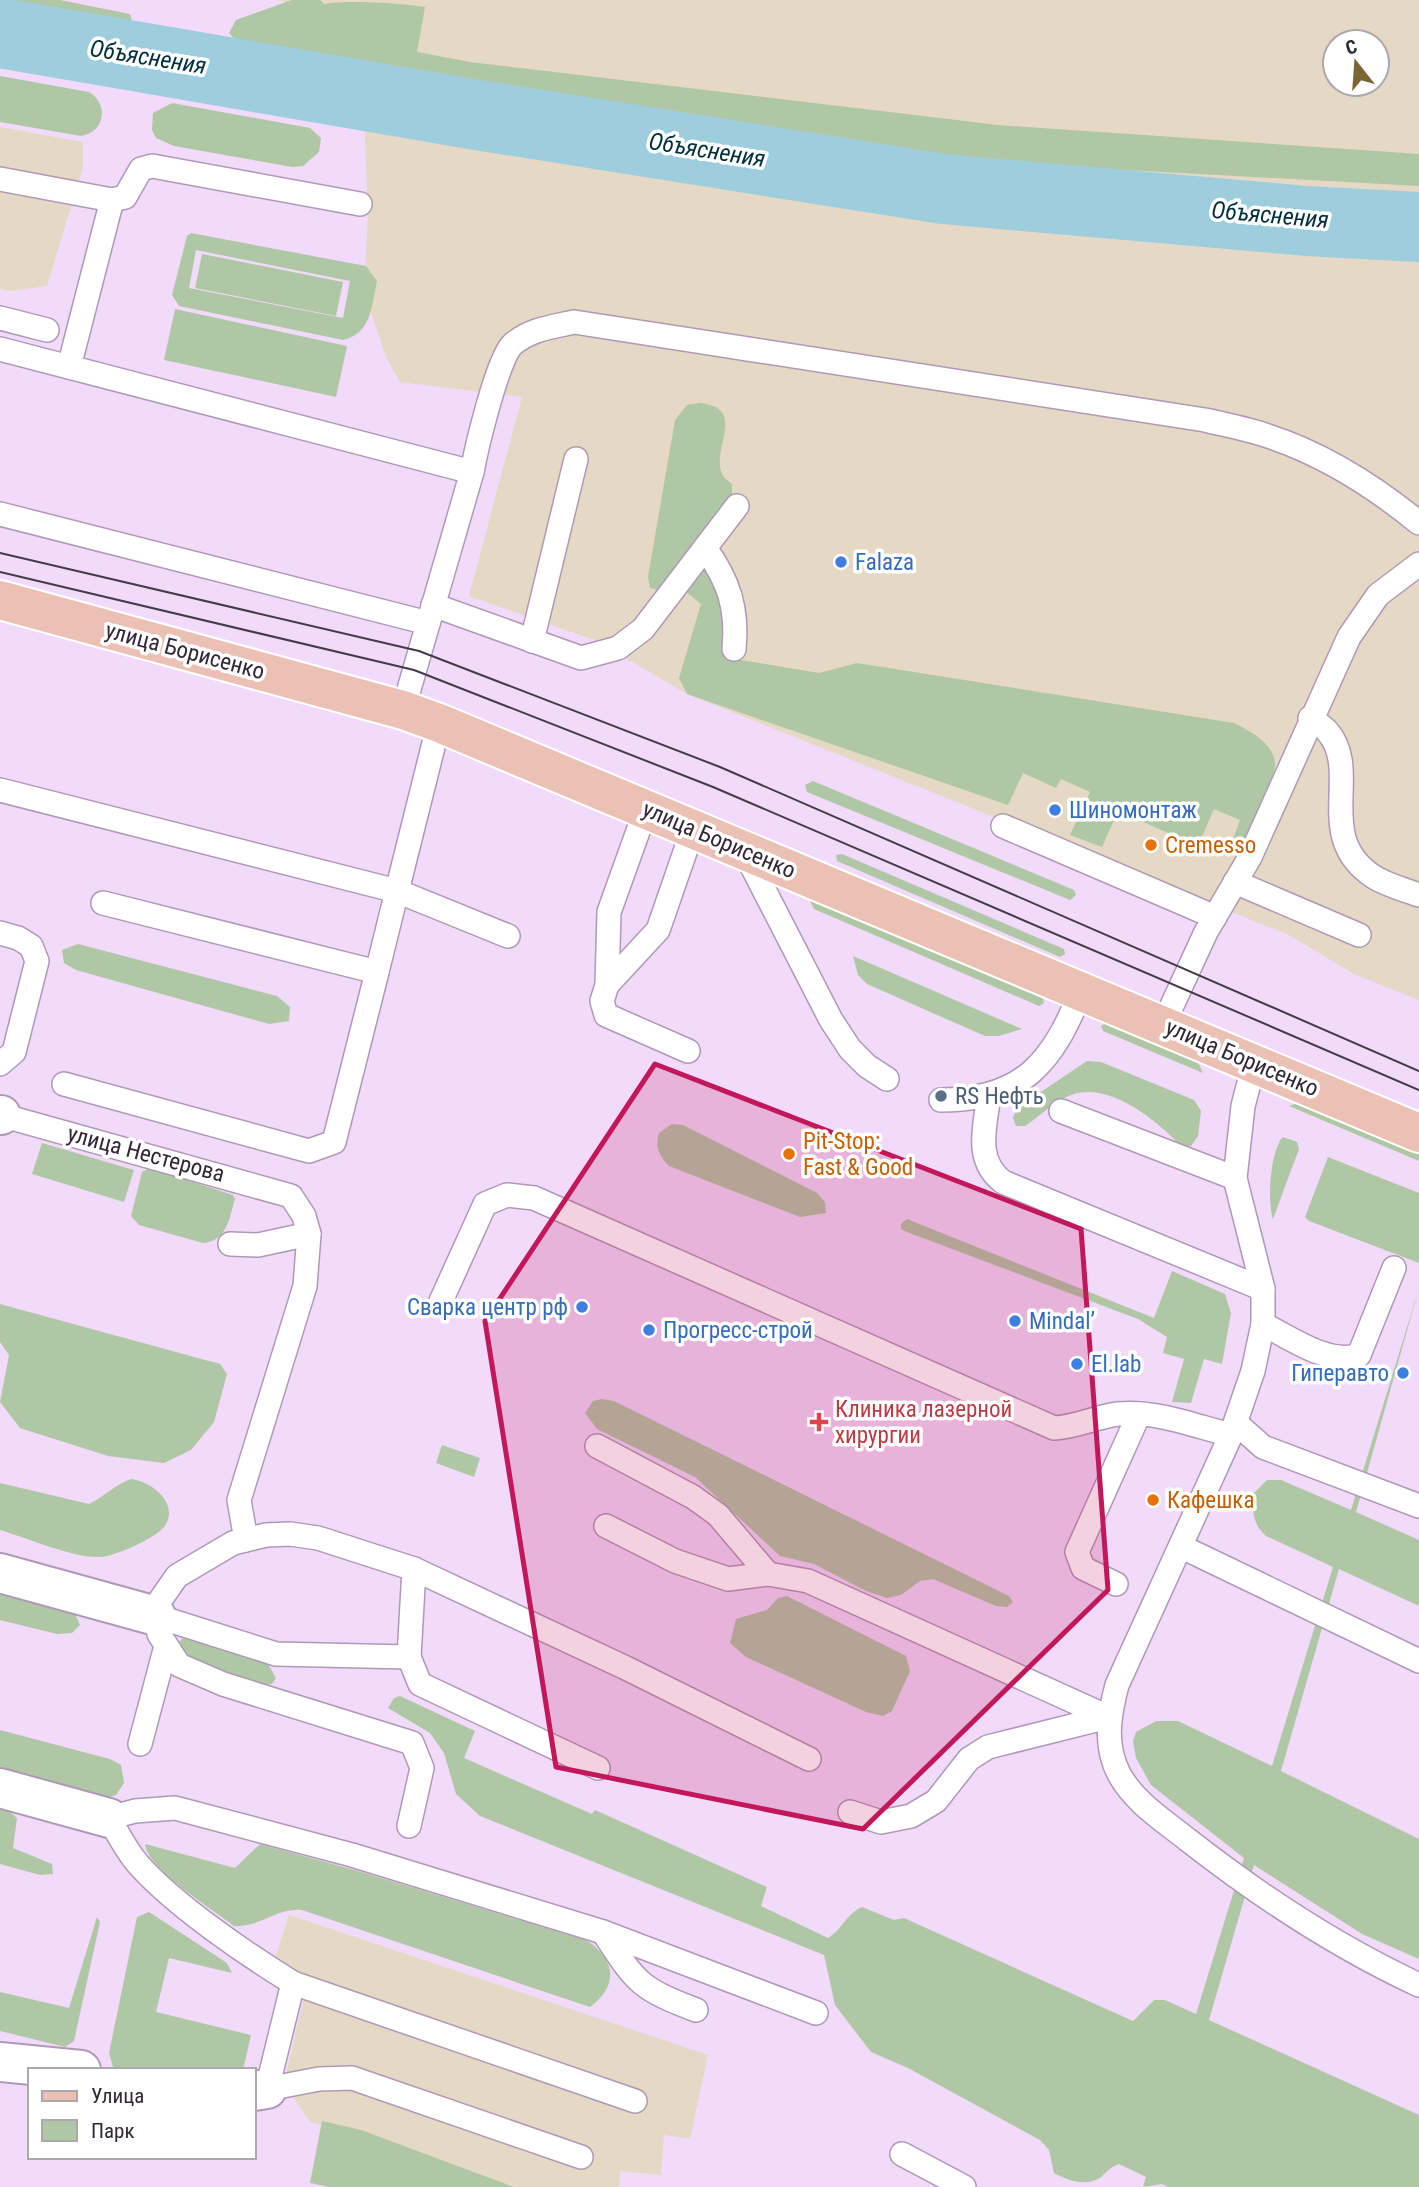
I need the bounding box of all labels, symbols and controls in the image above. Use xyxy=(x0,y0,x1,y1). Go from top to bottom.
north arrow xyxy=(1321,28,1391,98)
water label: Объяснения xyxy=(88,34,208,80)
text: С xyxy=(1343,35,1360,60)
water label: Объяснения xyxy=(647,127,767,173)
water label: Объяснения xyxy=(1210,196,1330,234)
place label: Falaza xyxy=(855,549,914,576)
marker: Falaza xyxy=(833,554,849,570)
street label: улица Борисенко xyxy=(102,617,268,685)
street label: улица Борисенко xyxy=(638,796,800,884)
place label: Шиномонтаж xyxy=(1069,797,1197,824)
marker: Шиномонтаж xyxy=(1047,802,1063,818)
place label: Cremesso xyxy=(1165,832,1256,859)
marker: Cremesso xyxy=(1143,837,1159,853)
street label: улица Борисенко xyxy=(1161,1014,1323,1102)
place label: RS Нефть xyxy=(955,1083,1044,1110)
marker: RS Нефть xyxy=(933,1088,949,1104)
street label: улица Нестерова xyxy=(64,1120,228,1188)
place label: Pit-Stop: Fast & Good xyxy=(803,1128,913,1181)
marker: Pit-Stop: Fast & Good xyxy=(781,1146,797,1162)
place label: Сварка центр рф xyxy=(407,1294,568,1321)
marker: Сварка центр рф xyxy=(574,1299,590,1315)
place label: Mindal’ xyxy=(1029,1308,1095,1335)
marker: Mindal’ xyxy=(1007,1313,1023,1329)
place label: Прогресс-строй xyxy=(663,1317,813,1344)
marker: Прогресс-строй xyxy=(641,1322,657,1338)
place label: El.lab xyxy=(1091,1351,1141,1378)
marker: El.lab xyxy=(1069,1356,1085,1372)
place label: Гиперавто xyxy=(1291,1360,1389,1387)
marker: Гиперавто xyxy=(1395,1365,1411,1381)
place label: Клиника лазерной хирургии xyxy=(835,1396,1012,1449)
marker: Клиника лазерной хирургии xyxy=(809,1412,829,1432)
place label: Кафешка xyxy=(1167,1487,1254,1514)
marker: Кафешка xyxy=(1145,1492,1161,1508)
legend xyxy=(28,2068,256,2159)
text: Улица xyxy=(91,2084,144,2108)
text: Парк xyxy=(91,2119,135,2143)

